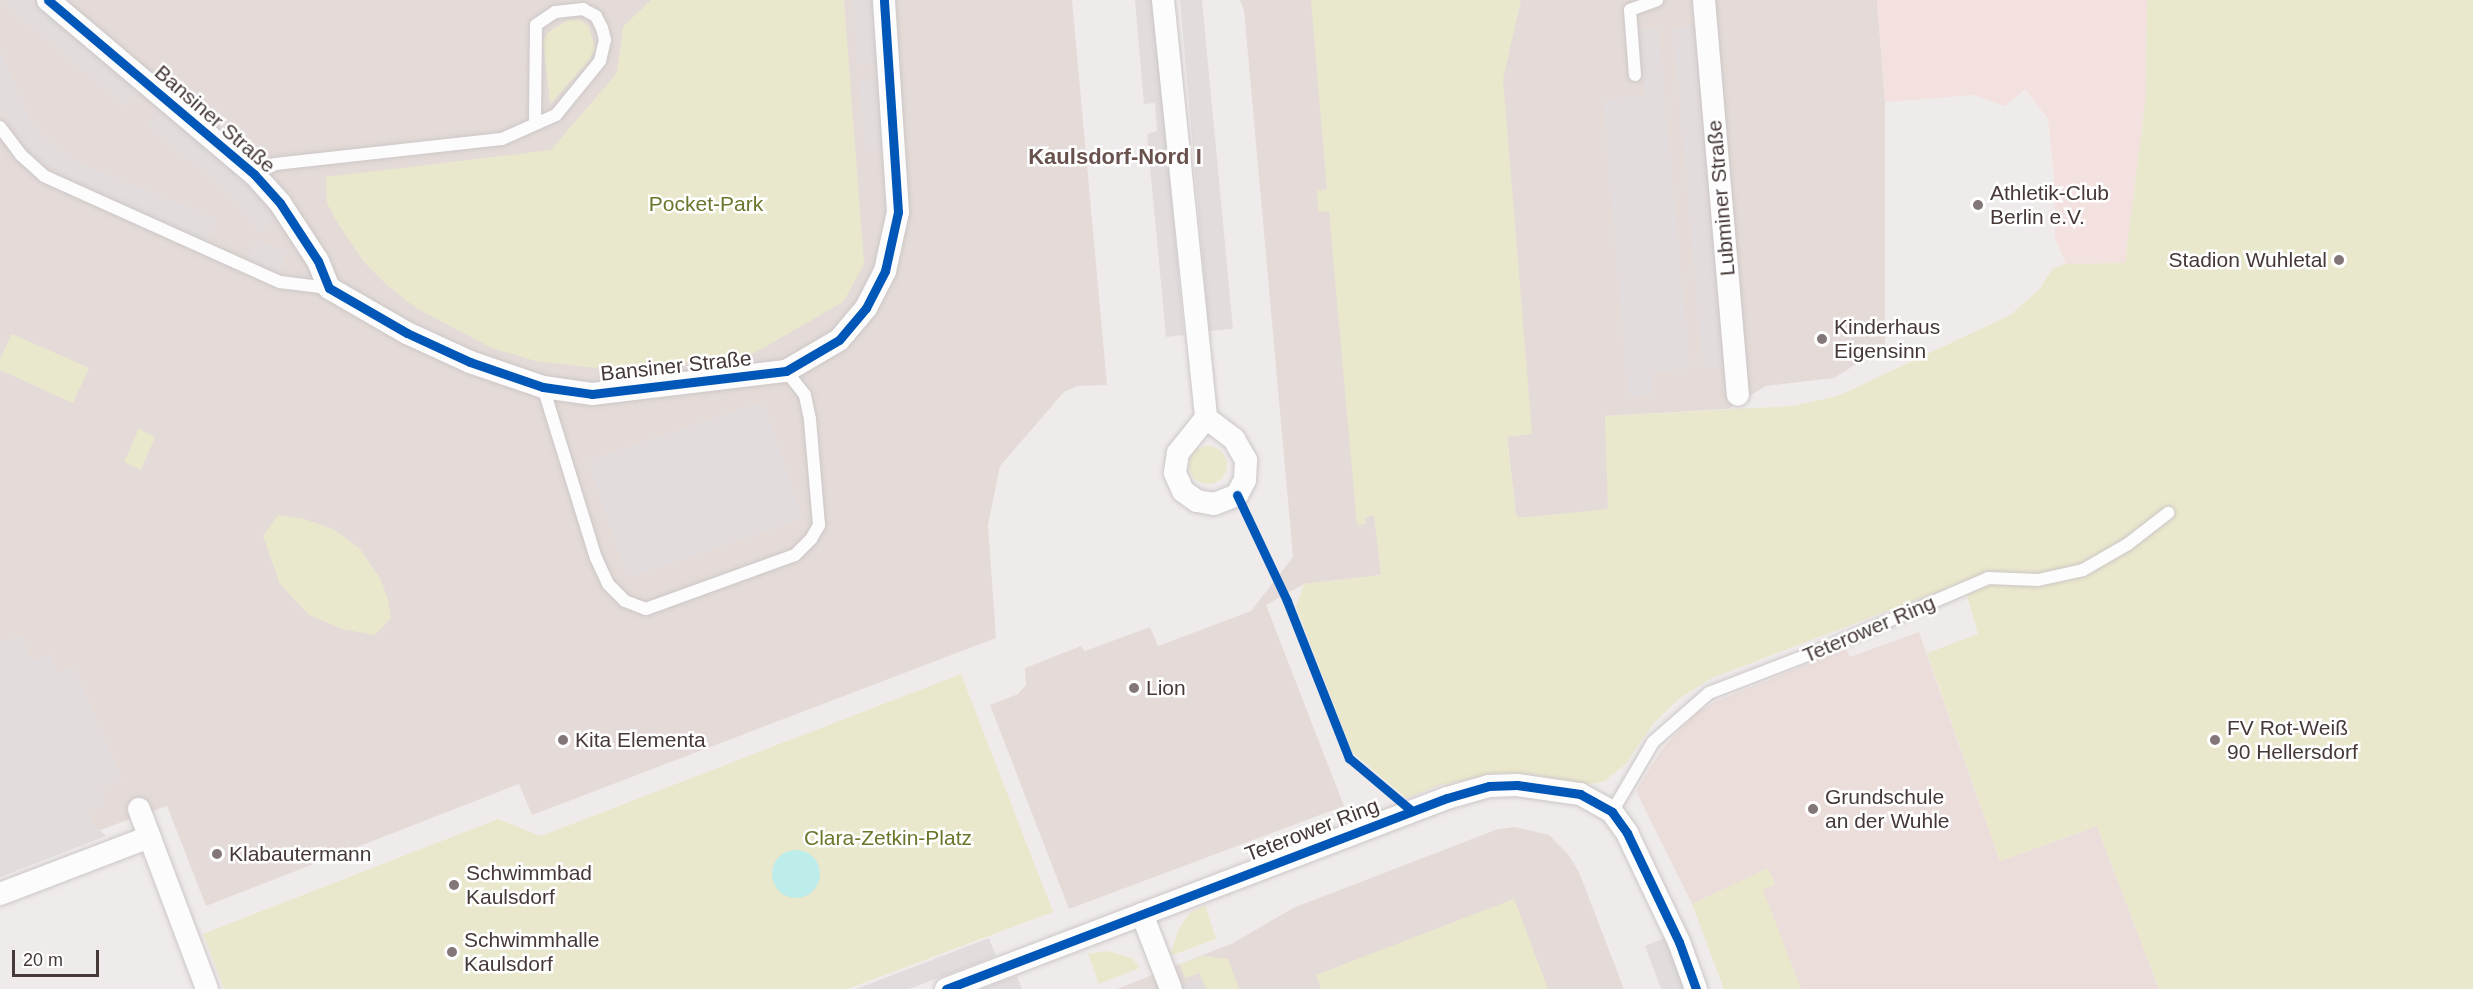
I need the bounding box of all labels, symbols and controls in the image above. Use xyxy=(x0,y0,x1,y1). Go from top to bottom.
street label: Bansiner Straße xyxy=(149,60,281,178)
street label: Lubminer Straße xyxy=(1702,119,1740,277)
district label: Kaulsdorf-Nord I xyxy=(1028,144,1202,170)
place label: Athletik-Club Berlin e.V. xyxy=(1990,180,2109,230)
park label: Pocket-Park xyxy=(649,191,763,217)
marker: Athletik-Club Berlin e.V. xyxy=(1971,198,1985,212)
place label: Stadion Wuhletal xyxy=(2169,247,2327,273)
marker: Stadion Wuhletal xyxy=(2332,253,2346,267)
place label: Kinderhaus Eigensinn xyxy=(1834,314,1940,364)
marker: Kinderhaus Eigensinn xyxy=(1815,332,1829,346)
street label: Bansiner Straße xyxy=(599,346,753,386)
street label: Teterower Ring xyxy=(1799,590,1939,668)
place label: Lion xyxy=(1146,675,1186,701)
marker: Lion xyxy=(1127,681,1141,695)
place label: FV Rot-Weiß 90 Hellersdorf xyxy=(2227,715,2358,765)
place label: Kita Elementa xyxy=(575,727,706,753)
marker: Kita Elementa xyxy=(556,733,570,747)
marker: FV Rot-Weiß 90 Hellersdorf xyxy=(2208,733,2222,747)
place label: Grundschule an der Wuhle xyxy=(1825,784,1950,834)
street label: Teterower Ring xyxy=(1242,793,1382,867)
marker: Grundschule an der Wuhle xyxy=(1806,802,1820,816)
park label: Clara-Zetkin-Platz xyxy=(804,825,972,851)
place label: Klabautermann xyxy=(229,841,371,867)
marker: Klabautermann xyxy=(210,847,224,861)
place label: Schwimmbad Kaulsdorf xyxy=(466,860,592,910)
marker: Schwimmbad Kaulsdorf xyxy=(447,878,461,892)
place label: Schwimmhalle Kaulsdorf xyxy=(464,927,599,977)
scale bar xyxy=(15,938,102,976)
marker: Schwimmhalle Kaulsdorf xyxy=(445,945,459,959)
text: 20 m xyxy=(23,950,63,970)

